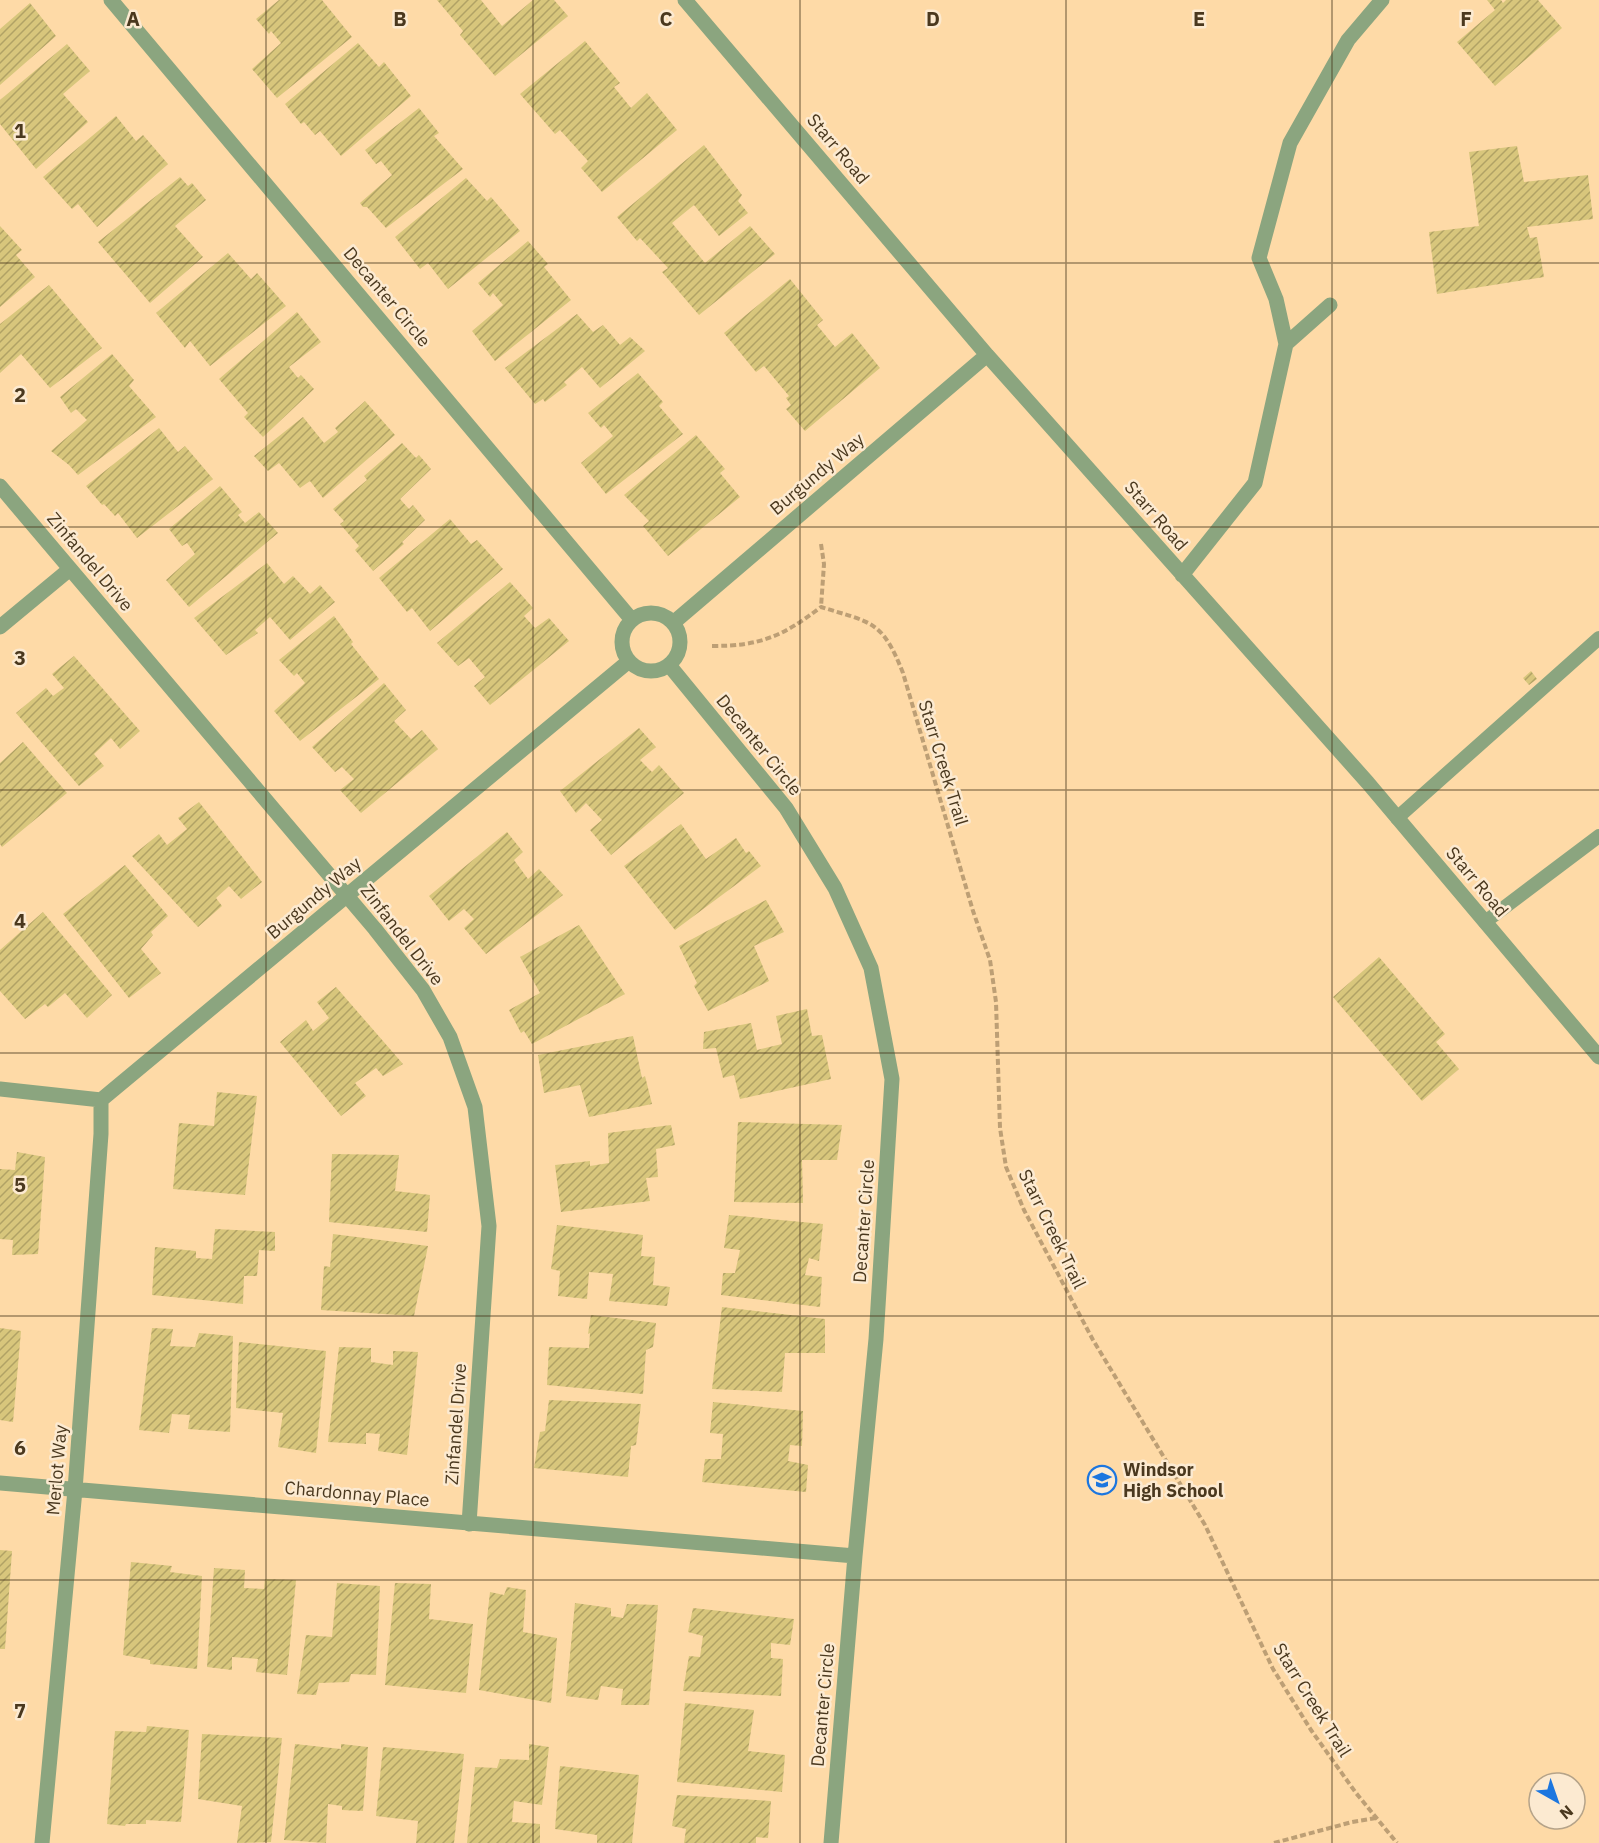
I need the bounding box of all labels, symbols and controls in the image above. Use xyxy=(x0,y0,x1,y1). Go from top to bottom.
text: A xyxy=(126,5,140,32)
text: B xyxy=(393,5,407,32)
text: C xyxy=(659,5,673,32)
text: D xyxy=(926,5,940,32)
text: E xyxy=(1193,5,1205,32)
text: F xyxy=(1460,5,1472,32)
street label: Starr Road xyxy=(802,109,875,189)
text: 1 xyxy=(14,117,26,144)
street label: Decanter Circle xyxy=(339,242,436,352)
text: 2 xyxy=(14,381,26,408)
street label: Burgundy Way xyxy=(765,427,869,520)
street label: Starr Road xyxy=(1120,476,1193,555)
street label: Zinfandel Drive xyxy=(42,508,139,616)
text: 3 xyxy=(14,644,26,671)
street label: Decanter Circle xyxy=(711,689,807,800)
street label: Starr Creek Trail xyxy=(913,697,974,829)
street label: Starr Road xyxy=(1441,842,1514,922)
street label: Burgundy Way xyxy=(262,851,366,944)
street label: Zinfandel Drive xyxy=(356,880,449,990)
text: 4 xyxy=(14,907,26,934)
street label: Decanter Circle xyxy=(848,1158,879,1284)
street label: Starr Creek Trail xyxy=(1014,1165,1091,1292)
text: 5 xyxy=(14,1171,26,1198)
street label: Zinfandel Drive xyxy=(440,1362,471,1486)
street label: Merlot Way xyxy=(41,1424,72,1516)
text: 6 xyxy=(14,1434,26,1461)
place label: Windsor High School xyxy=(1123,1458,1224,1502)
school or university icon: Windsor High School xyxy=(1086,1464,1118,1496)
street label: Chardonnay Place xyxy=(284,1476,431,1511)
street label: Starr Creek Trail xyxy=(1268,1638,1357,1761)
street label: Decanter Circle xyxy=(806,1642,839,1768)
text: 7 xyxy=(14,1697,26,1724)
north arrow xyxy=(1527,1771,1587,1831)
text: N xyxy=(1556,1801,1578,1824)

